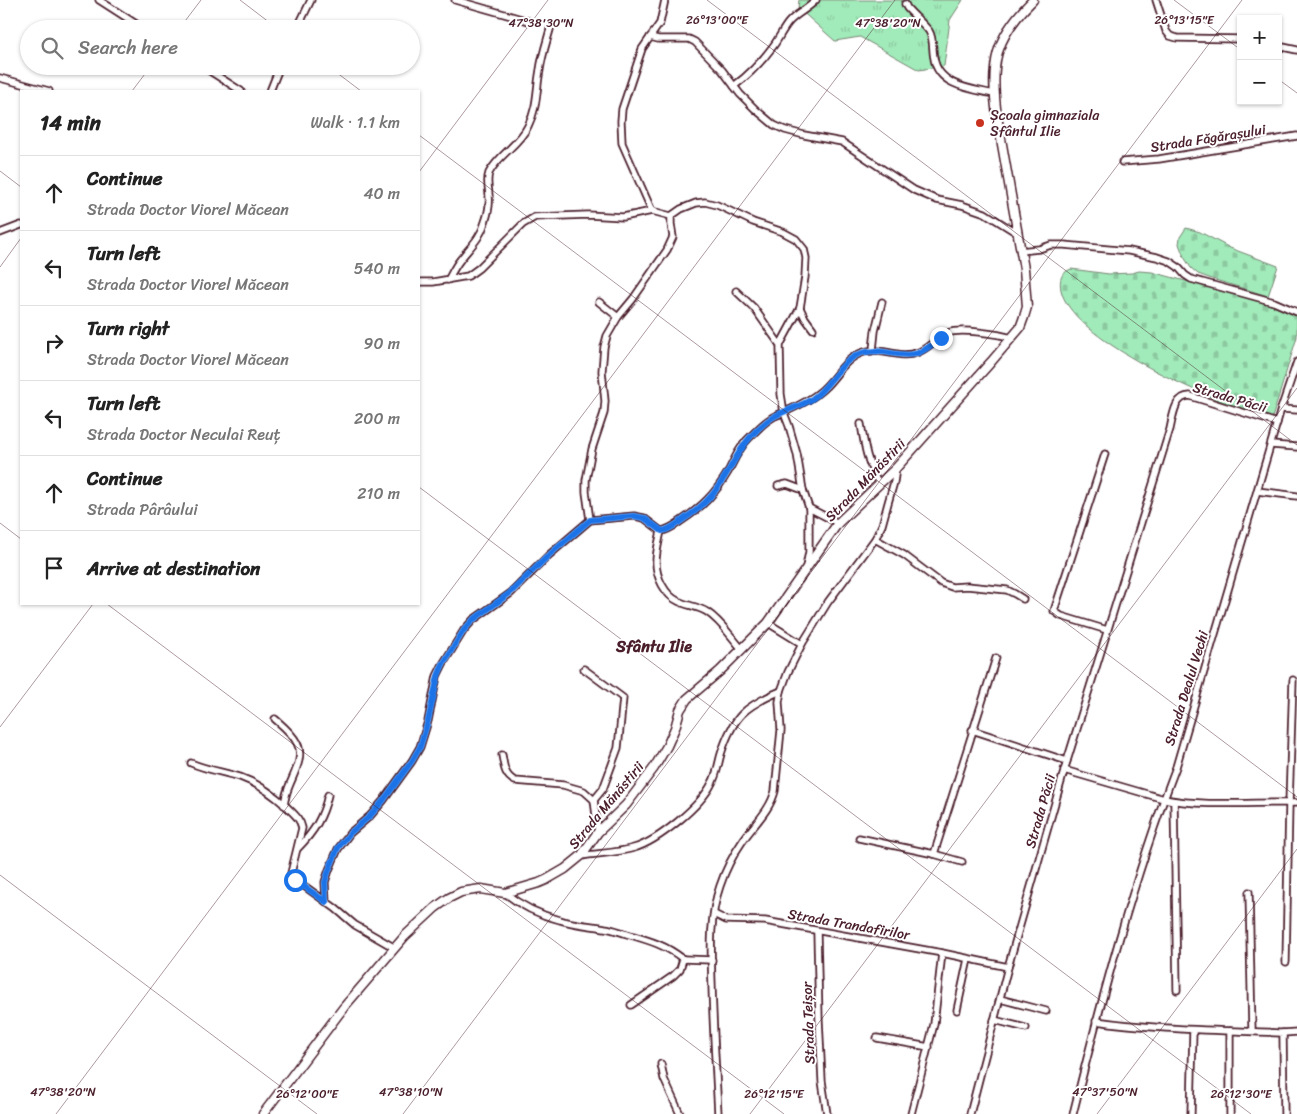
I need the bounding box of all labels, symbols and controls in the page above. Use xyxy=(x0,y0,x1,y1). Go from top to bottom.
text: 26°13'00"E xyxy=(686,9,749,31)
text: 26°13'15"E xyxy=(1154,9,1215,31)
text: 47°38'30"N xyxy=(508,12,574,34)
text: 47°38'20"N xyxy=(855,12,921,34)
map controls xyxy=(1237,15,1282,105)
button: + xyxy=(1237,15,1282,60)
search box xyxy=(20,20,420,75)
text: Search here xyxy=(78,31,178,64)
icon: search xyxy=(38,34,66,62)
button: − xyxy=(1237,60,1282,105)
place label: Școala gimnaziala Sfântul Ilie xyxy=(990,103,1100,144)
text: 14 min xyxy=(40,104,101,142)
text: Walk · 1.1 km xyxy=(310,108,400,137)
marker: Școala gimnaziala Sfântul Ilie xyxy=(974,117,986,129)
street label: Strada Făgărașului xyxy=(1149,117,1269,160)
text: Continue xyxy=(87,162,163,195)
icon: ahead xyxy=(40,179,68,207)
text: 40 m xyxy=(363,179,400,208)
text: Strada Doctor Viorel Măcean xyxy=(87,195,289,224)
text: Turn left xyxy=(87,237,160,270)
icon: left xyxy=(40,254,68,282)
text: 540 m xyxy=(354,254,400,283)
text: Strada Doctor Viorel Măcean xyxy=(87,270,289,299)
text: Turn right xyxy=(87,312,169,345)
route end xyxy=(930,327,953,350)
icon: right xyxy=(40,329,68,357)
text: 90 m xyxy=(364,329,400,358)
text: Strada Doctor Viorel Măcean xyxy=(87,345,289,374)
street label: Strada Păcii xyxy=(1190,375,1271,420)
text: Turn left xyxy=(87,387,160,420)
icon: left xyxy=(40,404,68,432)
text: 200 m xyxy=(354,404,400,433)
text: Strada Doctor Neculai Reuț xyxy=(87,420,281,449)
street label: Strada Mănăstirii xyxy=(819,432,913,528)
text: Continue xyxy=(87,462,163,495)
icon: ahead xyxy=(40,479,68,507)
text: 210 m xyxy=(357,479,400,508)
text: Strada Pârâului xyxy=(87,495,198,524)
text: Arrive at destination xyxy=(87,552,260,585)
icon: arrive xyxy=(40,554,68,582)
street label: Strada Dealul Vechi xyxy=(1157,626,1216,749)
district label: Sfântu Ilie xyxy=(615,632,692,661)
street label: Strada Mănăstirii xyxy=(562,755,651,855)
street label: Strada Păcii xyxy=(1018,770,1063,851)
route start xyxy=(284,869,307,892)
street label: Strada Trandafirilor xyxy=(786,901,913,948)
street label: Strada Teișor xyxy=(795,980,822,1064)
text: 47°38'20"N xyxy=(30,1081,96,1103)
text: 47°38'10"N xyxy=(379,1081,444,1103)
text: 47°37'50"N xyxy=(1072,1081,1138,1103)
text: 26°12'00"E xyxy=(276,1083,339,1105)
text: 26°12'15"E xyxy=(744,1083,805,1105)
text: 26°12'30"E xyxy=(1210,1083,1273,1105)

